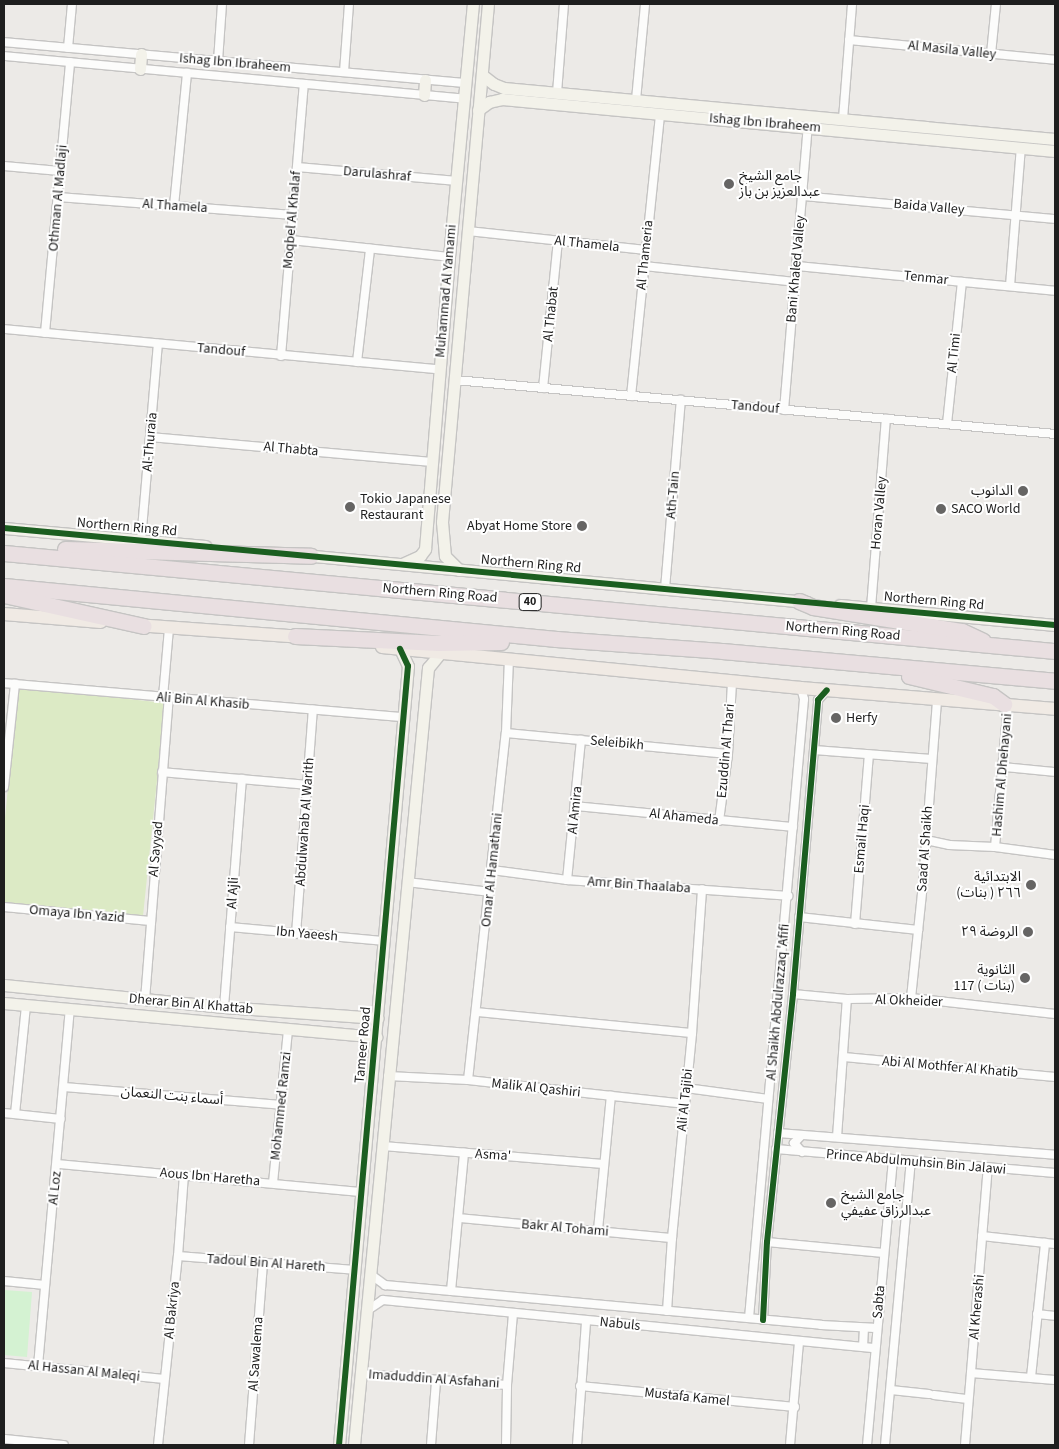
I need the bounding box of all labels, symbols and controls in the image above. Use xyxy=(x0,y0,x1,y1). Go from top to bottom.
street label: Al Masila Valley xyxy=(907,37,997,63)
street label: Ishag Ibn Ibraheem xyxy=(178,50,292,76)
street label: Ishag Ibn Ibraheem xyxy=(708,110,822,136)
street label: Othman Al Madlaji xyxy=(45,144,71,252)
street label: Darulashraf xyxy=(342,163,412,185)
place label: جامع الشيخ عبدالعزيز بن باز xyxy=(739,168,820,200)
street label: Moqbel Al Khalaf xyxy=(279,170,305,270)
marker: جامع الشيخ عبدالعزيز بن باز xyxy=(723,178,735,190)
street label: Al Thamela xyxy=(142,195,208,217)
street label: Baida Valley xyxy=(893,196,965,218)
street label: Bani Khaled Valley xyxy=(783,215,809,323)
street label: Al Thameria xyxy=(633,219,657,291)
street label: Muhammad Al Yamami xyxy=(432,224,460,358)
street label: Al Thamela xyxy=(554,232,620,256)
street label: Tenmar xyxy=(903,267,949,289)
street label: Al Thabat xyxy=(540,286,562,342)
street label: Al Timi xyxy=(944,332,964,374)
street label: Tandouf xyxy=(196,340,246,360)
street label: Tandouf xyxy=(730,397,780,417)
street label: Al-Thuraia xyxy=(139,412,161,472)
street label: Al Thabta xyxy=(263,438,319,460)
street label: Ath-Tain xyxy=(663,470,683,520)
street label: Horan Valley xyxy=(867,476,891,550)
place label: الدانوب xyxy=(971,483,1013,499)
marker: الدانوب xyxy=(1017,485,1029,497)
place label: Tokio Japanese Restaurant xyxy=(360,491,451,524)
marker: Tokio Japanese Restaurant xyxy=(344,501,356,513)
place label: SACO World xyxy=(951,501,1020,517)
marker: SACO World xyxy=(935,503,947,515)
street label: Northern Ring Rd xyxy=(76,514,178,540)
place label: Abyat Home Store xyxy=(467,518,572,534)
marker: Abyat Home Store xyxy=(576,520,588,532)
street label: Northern Ring Rd xyxy=(480,551,582,577)
street label: Northern Ring Road xyxy=(382,580,498,606)
street label: Northern Ring Rd xyxy=(883,588,985,614)
road number: 40 xyxy=(518,592,542,612)
street label: Northern Ring Road xyxy=(785,618,901,644)
street label: Ali Bin Al Khasib xyxy=(156,689,250,713)
street label: Ezuddin Al Thari xyxy=(714,703,738,799)
place label: Herfy xyxy=(846,710,878,726)
marker: Herfy xyxy=(830,712,842,724)
street label: Hashim Al Dhehayani xyxy=(988,713,1016,837)
street label: Seleibikh xyxy=(589,732,645,754)
street label: Abdulwahab Al Warith xyxy=(292,757,318,887)
street label: Al Amira xyxy=(564,785,586,835)
street label: Esmail Haqi xyxy=(851,804,873,874)
street label: Al Ahameda xyxy=(649,805,719,829)
street label: Saad Al Shaikh xyxy=(914,805,936,893)
street label: Omar Al Hamathani xyxy=(478,812,506,928)
street label: Al Sayyad xyxy=(145,820,167,878)
place label: الابتدائية ٢٦٦ ( بنات) xyxy=(956,869,1021,902)
street label: Amr Bin Thaalaba xyxy=(587,873,691,897)
street label: Al Ajli xyxy=(224,876,242,910)
marker: الابتدائية ٢٦٦ ( بنات) xyxy=(1025,879,1037,891)
street label: Omaya Ibn Yazid xyxy=(29,901,125,927)
street label: Ibn Yaeesh xyxy=(275,923,339,945)
street label: Al Shaikh Abdulrazzaq 'Afifi xyxy=(763,923,793,1081)
place label: الروضة ٢٩ xyxy=(961,924,1018,940)
marker: الروضة ٢٩ xyxy=(1022,926,1034,938)
place label: الثانوية 117 ( بنات) xyxy=(953,962,1015,994)
marker: الثانوية 117 ( بنات) xyxy=(1019,972,1031,984)
street label: Dherar Bin Al Khattab xyxy=(128,990,254,1018)
street label: Al Okheider xyxy=(875,991,943,1011)
street label: Tameer Road xyxy=(351,1006,375,1084)
street label: Mohammed Ramzi xyxy=(267,1051,295,1161)
street label: Abi Al Mothfer Al Khatib xyxy=(881,1053,1019,1081)
street label: Ali Al Tajibi xyxy=(673,1068,697,1132)
street label: Malik Al Qashiri xyxy=(491,1075,581,1101)
street label: أسماء بنت النعمان xyxy=(120,1083,224,1109)
street label: Asma' xyxy=(474,1145,512,1165)
street label: Prince Abdulmuhsin Bin Jalawi xyxy=(825,1146,1007,1178)
street label: Aous Ibn Haretha xyxy=(159,1164,261,1190)
street label: Al Loz xyxy=(45,1170,65,1206)
place label: جامع الشيخ عبدالرزاق عفيفي xyxy=(841,1187,931,1220)
marker: جامع الشيخ عبدالرزاق عفيفي xyxy=(825,1197,837,1209)
street label: Bakr Al Tohami xyxy=(521,1216,609,1240)
street label: Tadoul Bin Al Hareth xyxy=(206,1250,326,1276)
street label: Al Kherashi xyxy=(966,1274,988,1340)
street label: Al Bakriya xyxy=(161,1280,183,1340)
street label: Sabta xyxy=(869,1285,889,1319)
street label: Nabuls xyxy=(599,1314,641,1334)
street label: Al Sawalema xyxy=(245,1316,267,1392)
street label: Al Hassan Al Maleqi xyxy=(27,1357,141,1385)
street label: Imaduddin Al Asfahani xyxy=(368,1366,500,1392)
street label: Mustafa Kamel xyxy=(643,1384,731,1410)

